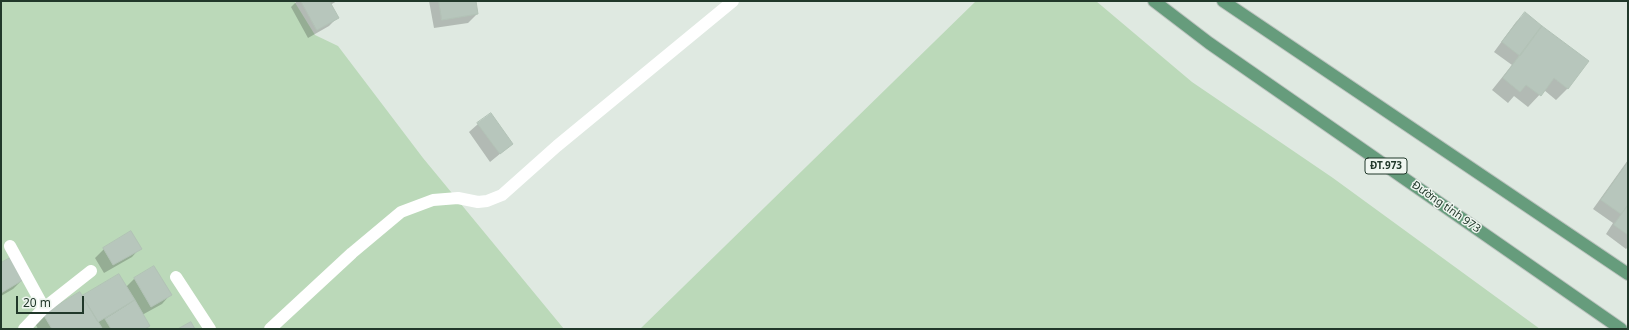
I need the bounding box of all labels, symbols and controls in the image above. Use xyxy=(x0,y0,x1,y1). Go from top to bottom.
road number: ĐT.973 xyxy=(1365,158,1407,174)
street label: Đường tỉnh 973 xyxy=(1409,178,1483,236)
scale bar xyxy=(18,288,86,314)
text: 20 m xyxy=(23,294,51,311)

